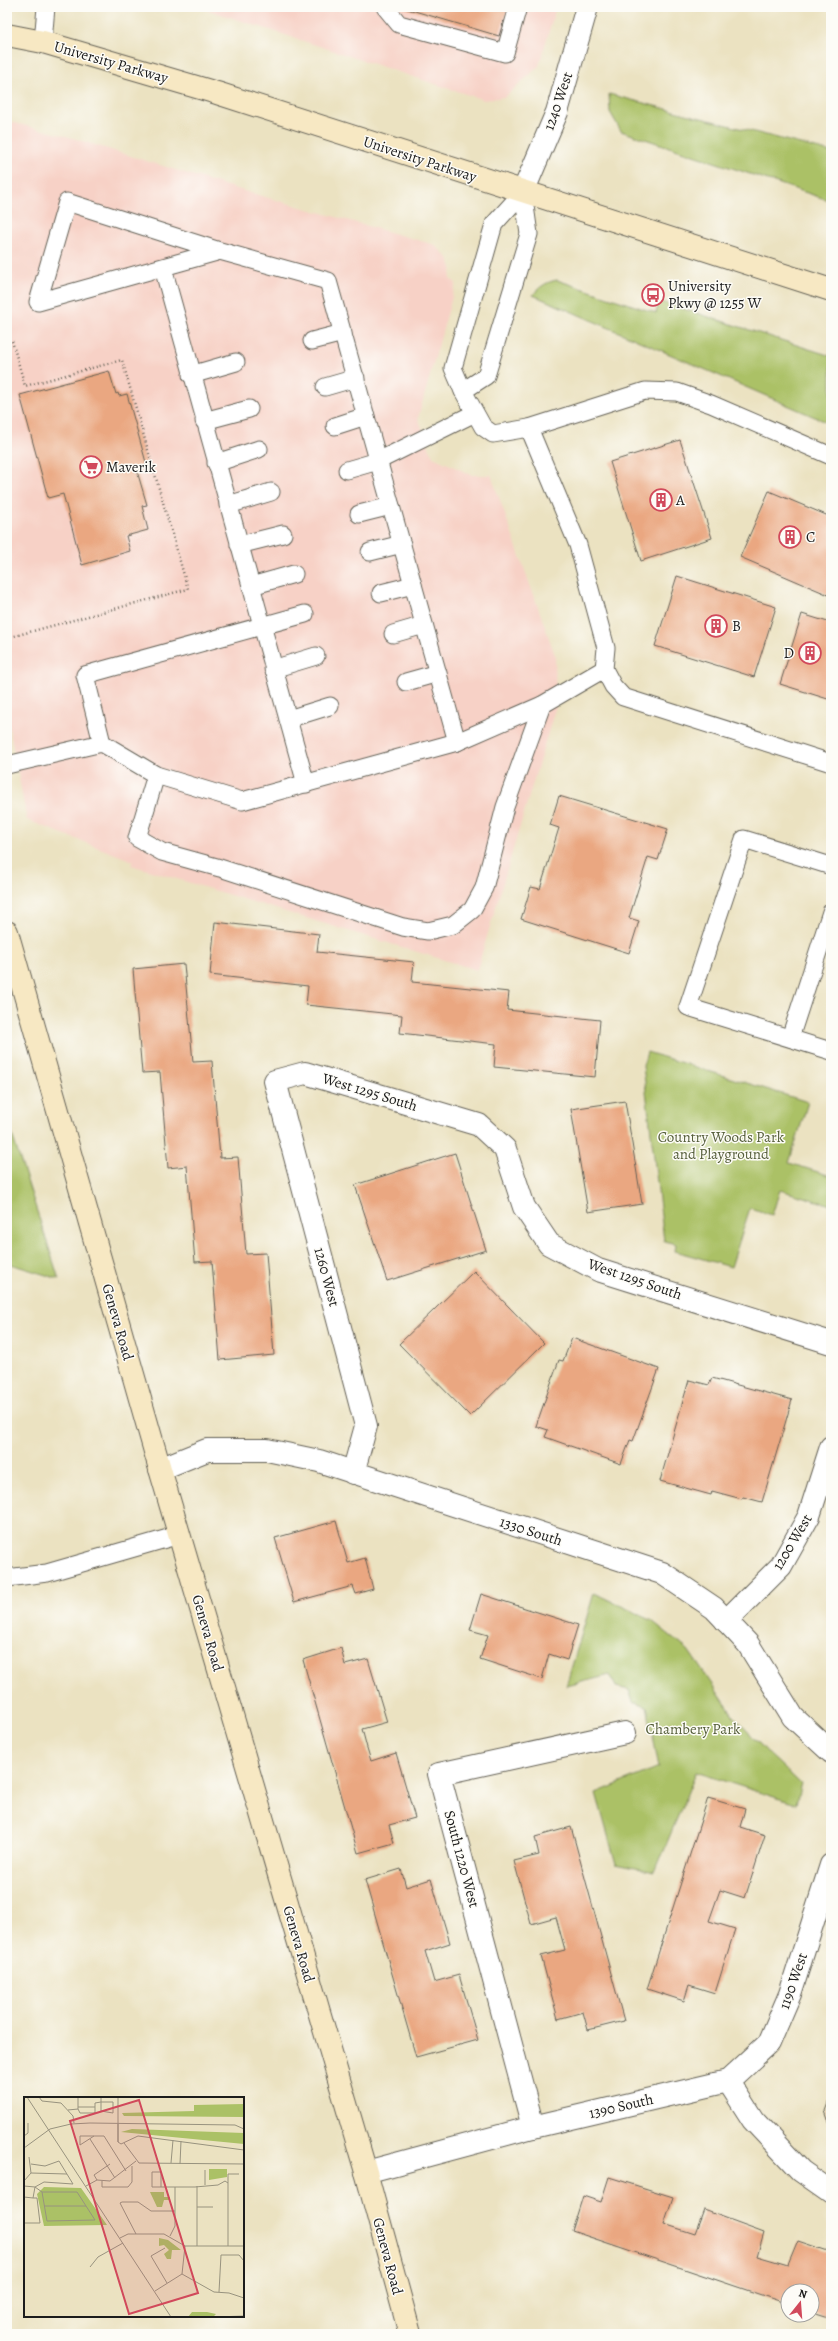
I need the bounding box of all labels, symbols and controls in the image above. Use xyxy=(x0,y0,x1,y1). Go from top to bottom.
street label: University Parkway xyxy=(52,36,171,88)
street label: 1240 West xyxy=(539,69,577,133)
street label: University Parkway xyxy=(361,131,480,187)
place label: University Pkwy @ 1255 W xyxy=(668,276,762,313)
bus stop icon: University Pkwy @ 1255 W xyxy=(640,282,666,308)
supermarket icon: Maverik xyxy=(78,454,104,480)
place label: Maverik xyxy=(106,457,156,477)
building icon: A xyxy=(648,487,674,513)
place label: A xyxy=(675,490,685,510)
building icon: C xyxy=(777,524,803,550)
place label: C xyxy=(806,527,815,547)
building icon: B xyxy=(703,613,729,639)
place label: B xyxy=(732,616,741,636)
building icon: D xyxy=(797,640,823,666)
place label: D xyxy=(783,643,794,663)
street label: West 1295 South xyxy=(319,1068,420,1116)
park label: Country Woods Park and Playground xyxy=(658,1127,785,1164)
street label: 1260 West xyxy=(309,1245,345,1309)
street label: West 1295 South xyxy=(584,1253,685,1304)
street label: Geneva Road xyxy=(97,1281,139,1364)
street label: 1200 West xyxy=(768,1510,817,1574)
street label: 1330 South xyxy=(497,1511,565,1551)
street label: Geneva Road xyxy=(187,1592,229,1675)
park label: Chambery Park xyxy=(646,1719,741,1739)
street label: South 1220 West xyxy=(439,1808,485,1910)
street label: Geneva Road xyxy=(278,1903,320,1986)
street label: 1190 West xyxy=(774,1950,812,2012)
street label: 1390 South xyxy=(587,2089,655,2123)
inset map xyxy=(24,2097,244,2317)
street label: Geneva Road xyxy=(368,2215,408,2298)
north arrow xyxy=(780,2283,820,2323)
text: N xyxy=(797,2286,809,2302)

